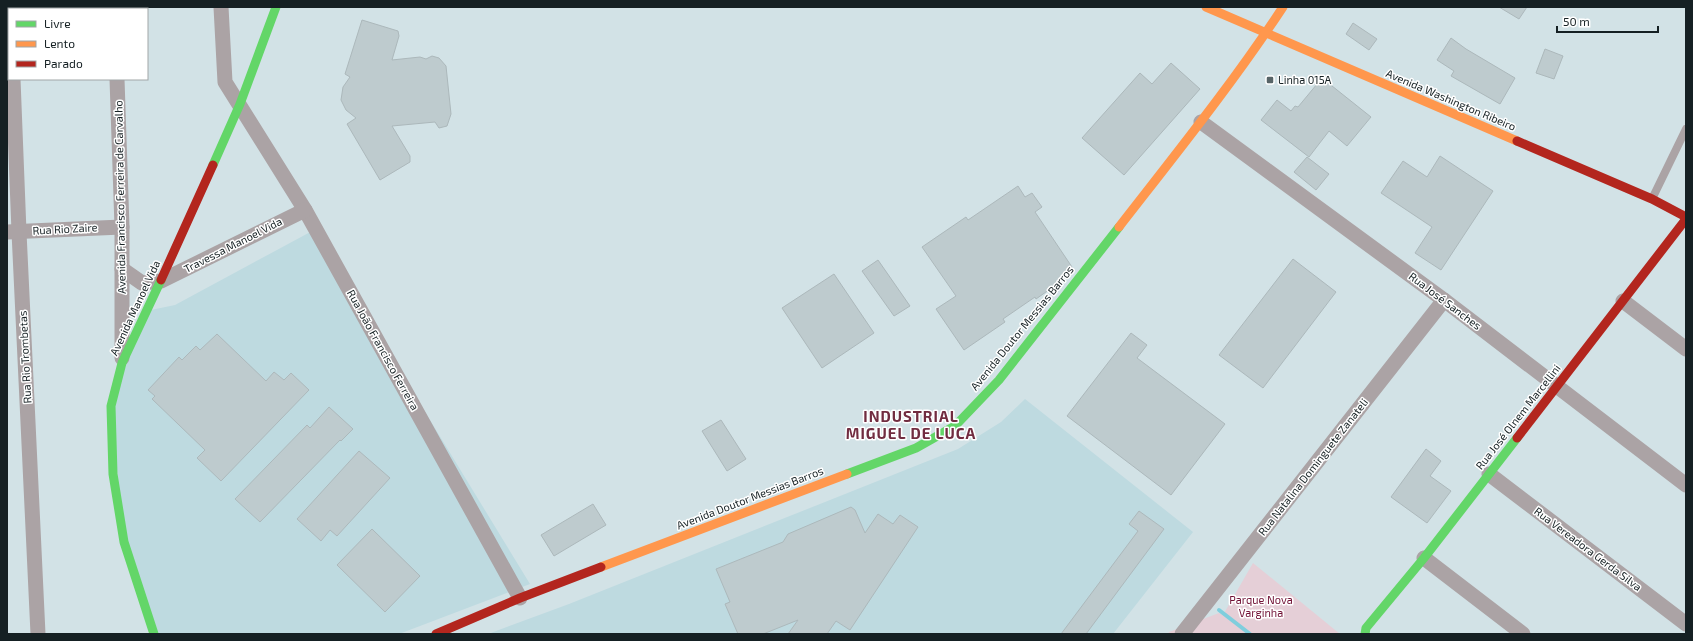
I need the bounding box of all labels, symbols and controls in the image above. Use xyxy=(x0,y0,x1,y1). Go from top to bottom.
legend xyxy=(8,8,148,80)
scale bar xyxy=(1557,8,1658,34)
text: 50 m xyxy=(1563,14,1590,28)
text: Livre xyxy=(44,16,71,30)
text: Lento xyxy=(44,36,75,50)
text: Parado xyxy=(44,56,83,70)
street label: Avenida Washington Ribeiro xyxy=(1384,66,1518,133)
place label: Linha 015A xyxy=(1278,73,1332,86)
marker: Linha 015A xyxy=(1265,75,1275,85)
street label: Avenida Francisco Ferreira de Carvalho xyxy=(111,100,128,294)
street label: Travessa Manoel Vida xyxy=(182,214,284,275)
street label: Rua Rio Zaire xyxy=(32,220,98,237)
street label: Avenida Manoel Vida xyxy=(107,258,162,357)
street label: Avenida Doutor Messias Barros xyxy=(967,263,1076,392)
street label: Rua José Sanches xyxy=(1407,269,1484,332)
street label: Rua João Francisco Ferreira xyxy=(345,287,422,412)
street label: Rua Rio Trombetas xyxy=(16,310,33,404)
street label: Rua José Olnem Marcellini xyxy=(1473,362,1563,472)
street label: Rua Natalina Dominguete Zanateli xyxy=(1255,396,1370,538)
district label: INDUSTRIAL MIGUEL DE LUCA xyxy=(846,407,976,442)
street label: Avenida Doutor Messias Barros xyxy=(675,463,825,532)
street label: Rua Vereadora Gerda Silva xyxy=(1532,504,1644,593)
park label: Parque Nova Varginha xyxy=(1229,593,1293,619)

